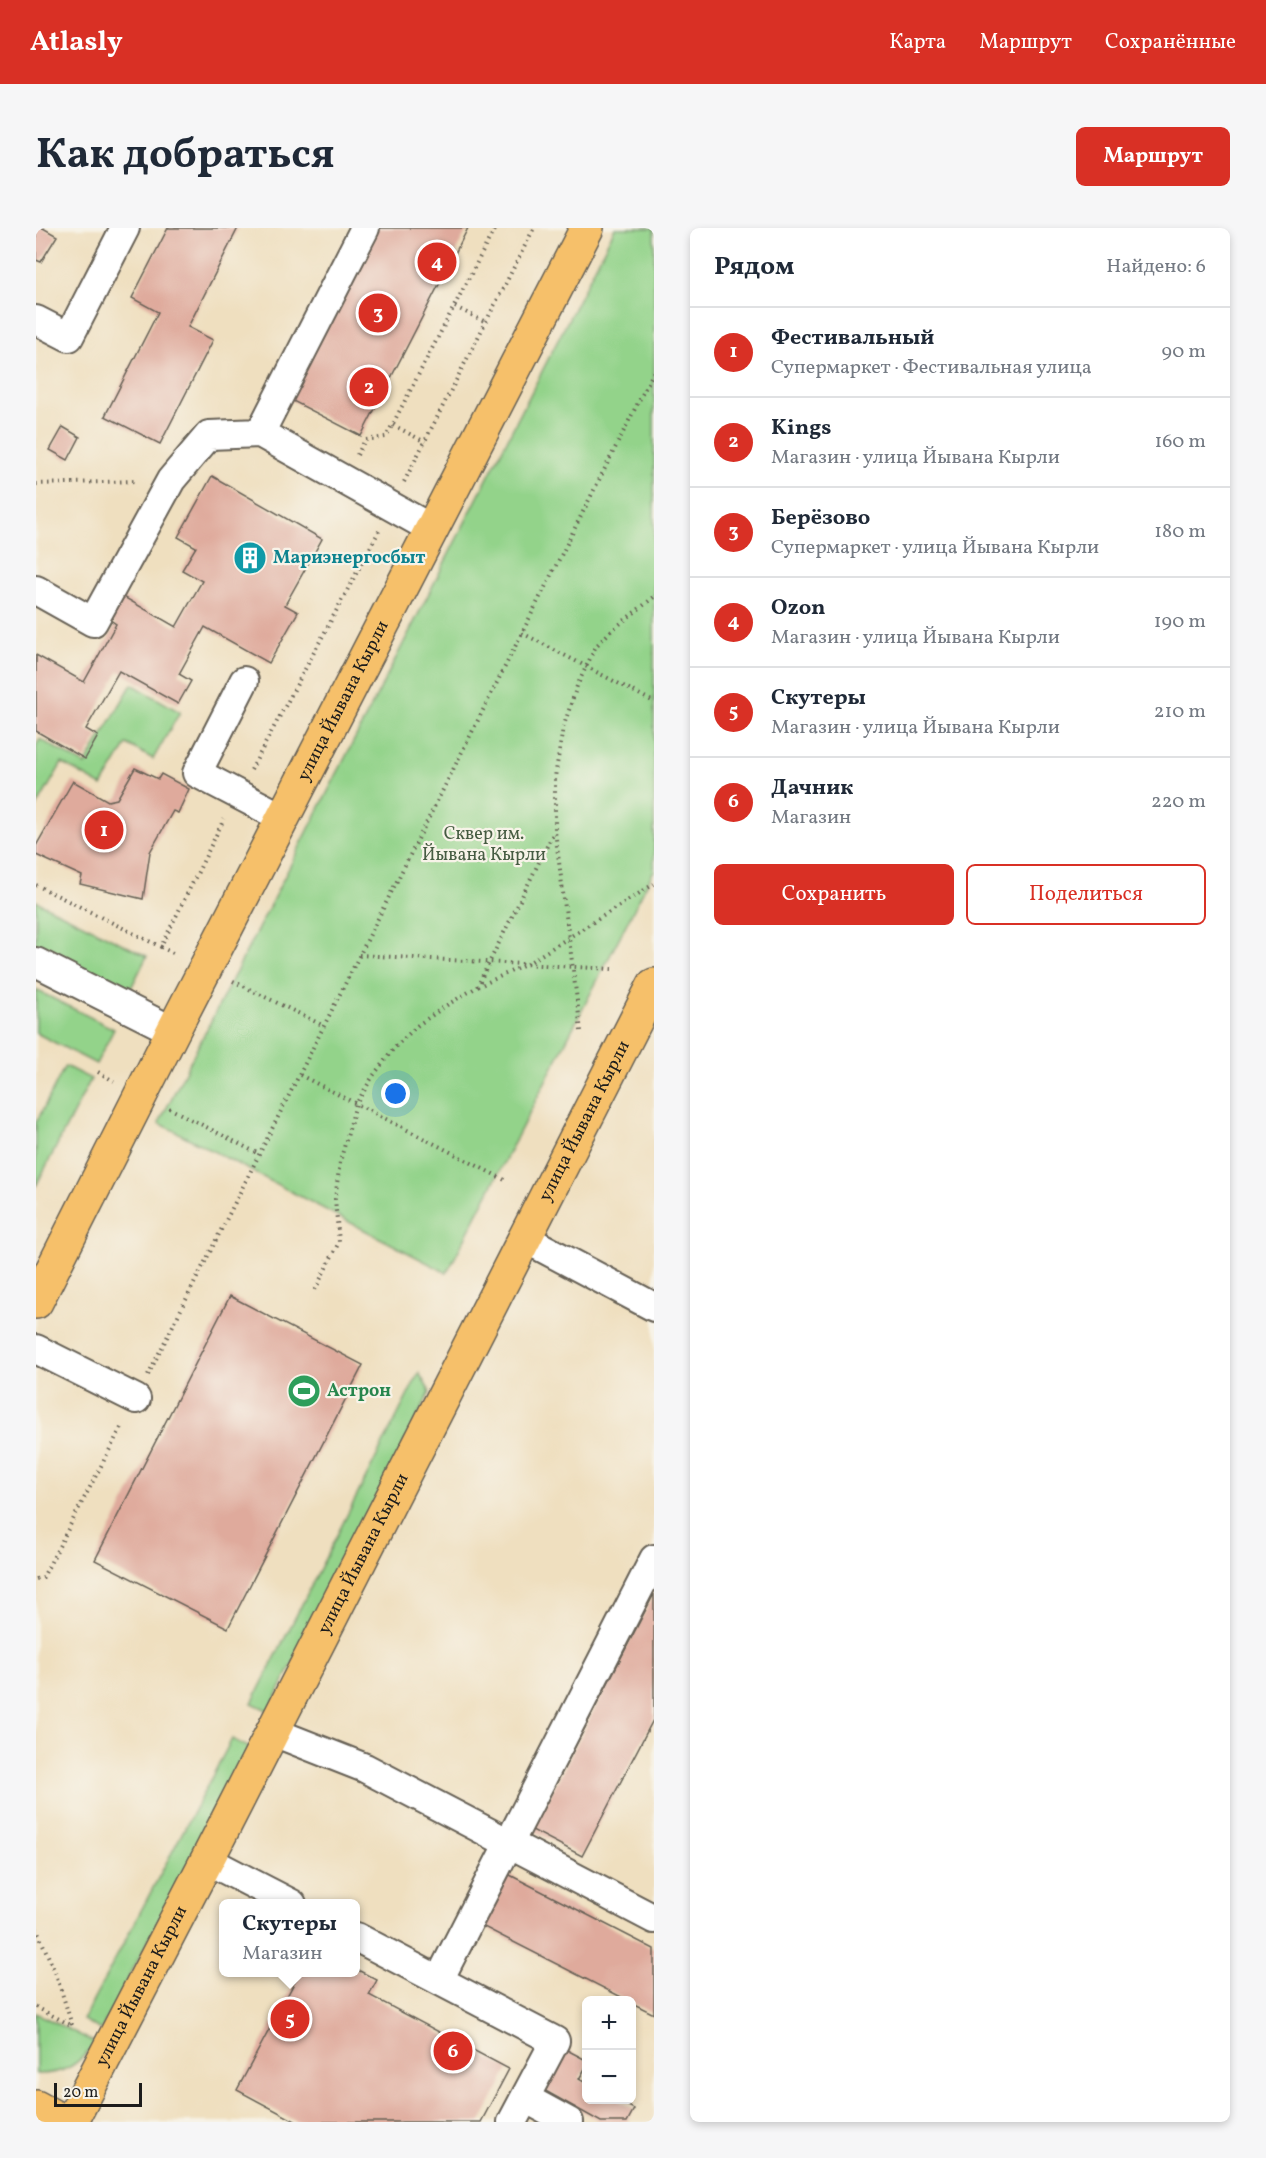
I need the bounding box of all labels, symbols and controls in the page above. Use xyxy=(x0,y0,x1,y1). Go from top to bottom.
text: Atlasly xyxy=(30,23,123,62)
text: Карта xyxy=(889,28,946,57)
text: Маршрут xyxy=(979,28,1072,57)
text: Сохранённые xyxy=(1105,28,1236,57)
text: Как добраться xyxy=(36,127,335,186)
button: Маршрут xyxy=(1076,127,1230,186)
pin: 4 xyxy=(418,240,456,285)
text: Рядом xyxy=(714,249,794,285)
text: Найдено: 6 xyxy=(1106,253,1206,281)
pin: 3 xyxy=(358,290,398,335)
text: Фестивальный xyxy=(771,323,934,354)
text: 1 xyxy=(729,338,738,366)
text: 90 m xyxy=(1162,338,1206,366)
text: Супермаркет · Фестивальная улица xyxy=(771,354,1092,382)
pin: 2 xyxy=(350,364,388,410)
text: Kings xyxy=(771,413,831,444)
text: 2 xyxy=(728,428,739,456)
text: 160 m xyxy=(1154,428,1206,456)
text: Магазин · улица Йывана Кырли xyxy=(771,444,1060,472)
text: Берёзово xyxy=(771,503,870,534)
text: 3 xyxy=(728,518,739,546)
text: 180 m xyxy=(1154,518,1206,546)
text: Супермаркет · улица Йывана Кырли xyxy=(771,534,1099,562)
building icon: Мариэнергосбыт xyxy=(232,540,268,576)
place label: Мариэнергосбыт xyxy=(273,546,426,571)
text: Ozon xyxy=(771,593,826,624)
text: 4 xyxy=(727,608,740,636)
text: 190 m xyxy=(1154,608,1206,636)
street label: улица Йывана Кырли xyxy=(291,616,395,786)
text: Магазин · улица Йывана Кырли xyxy=(771,624,1060,652)
text: Скутеры xyxy=(771,683,866,714)
text: 5 xyxy=(729,698,738,726)
text: 210 m xyxy=(1154,698,1206,726)
text: Магазин · улица Йывана Кырли xyxy=(771,714,1060,742)
text: Дачник xyxy=(771,773,853,804)
text: 6 xyxy=(728,788,739,816)
text: 220 m xyxy=(1151,788,1206,816)
text: Магазин xyxy=(771,804,851,832)
pin: 1 xyxy=(84,808,124,852)
park label: Сквер им. Йывана Кырли xyxy=(422,822,546,868)
button: Сохранить xyxy=(714,864,954,925)
button: Поделиться xyxy=(966,864,1206,925)
street label: улица Йывана Кырли xyxy=(533,1036,636,1206)
your location xyxy=(381,1079,410,1108)
sports icon: Астрон xyxy=(286,1373,322,1409)
place label: Астрон xyxy=(327,1379,391,1404)
street label: улица Йывана Кырли xyxy=(312,1469,415,1639)
popup xyxy=(219,1899,360,1977)
street label: улица Йывана Кырли xyxy=(89,1902,194,2071)
text: Скутеры xyxy=(242,1909,337,1940)
text: Магазин xyxy=(242,1940,322,1968)
pin: 5 xyxy=(270,1996,310,2042)
map controls xyxy=(582,1996,636,2104)
button: + xyxy=(582,1996,636,2050)
pin: 6 xyxy=(434,2028,472,2074)
button: − xyxy=(582,2050,636,2104)
scale bar xyxy=(54,2080,142,2108)
text: 20 m xyxy=(63,2082,98,2104)

